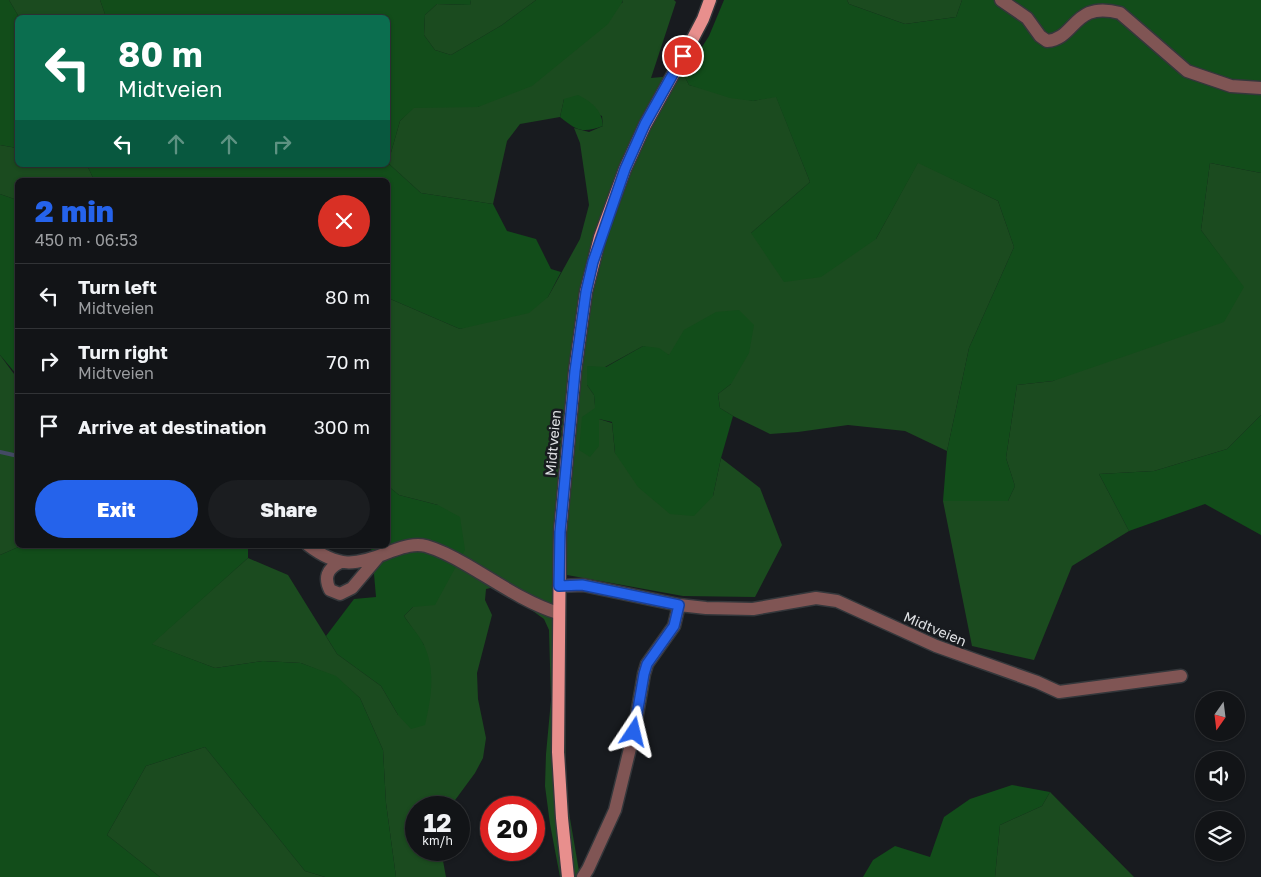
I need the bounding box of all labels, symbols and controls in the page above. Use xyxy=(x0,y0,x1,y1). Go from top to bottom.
text: 80 m xyxy=(118,33,203,75)
icon: left xyxy=(35,35,100,100)
pin xyxy=(662,35,704,77)
icon: arrive xyxy=(669,42,697,70)
text: Midtveien xyxy=(118,75,222,102)
icon: left xyxy=(109,130,137,158)
icon: ahead xyxy=(162,130,190,158)
icon: ahead xyxy=(215,130,243,158)
icon: right xyxy=(268,130,296,158)
text: 2 min xyxy=(35,193,114,229)
button: close xyxy=(318,195,370,247)
text: 450 m · 06:53 xyxy=(35,230,138,250)
text: Turn left xyxy=(78,275,157,298)
icon: left xyxy=(35,282,63,310)
text: 80 m xyxy=(325,285,370,308)
text: Midtveien xyxy=(78,298,154,318)
text: Turn right xyxy=(78,340,168,363)
icon: right xyxy=(35,347,63,375)
text: 70 m xyxy=(327,350,370,373)
text: Midtveien xyxy=(78,363,154,383)
street label: Midtveien xyxy=(541,409,564,477)
icon: arrive xyxy=(35,412,63,440)
text: Arrive at destination xyxy=(78,415,266,438)
text: 300 m xyxy=(314,415,370,438)
button: Exit xyxy=(35,480,198,538)
button: Share xyxy=(208,480,370,538)
street label: Midtveien xyxy=(901,608,969,649)
north arrow xyxy=(1195,691,1245,741)
map controls xyxy=(1195,691,1245,861)
position arrow xyxy=(607,705,659,757)
button: sound xyxy=(1195,751,1245,801)
speed limit sign: 20 xyxy=(480,796,545,861)
text: 12 xyxy=(423,807,452,838)
button: layers xyxy=(1195,811,1245,861)
text: km/h xyxy=(422,833,453,848)

